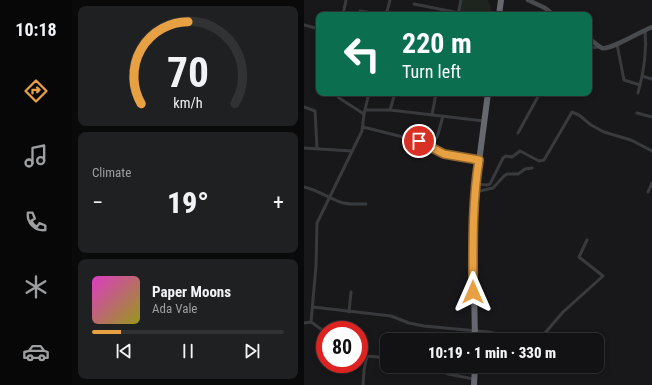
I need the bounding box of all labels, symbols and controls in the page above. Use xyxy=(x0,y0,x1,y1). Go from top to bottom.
text: 10:18 xyxy=(15,19,57,40)
text: 220 m xyxy=(402,27,472,60)
icon: left xyxy=(336,28,388,80)
text: 70 xyxy=(167,48,209,97)
text: Turn left xyxy=(402,61,461,82)
icon: directions xyxy=(22,77,50,105)
text: km/h xyxy=(173,95,203,111)
pin xyxy=(402,124,436,158)
icon: arrive xyxy=(408,130,430,152)
icon: music xyxy=(22,142,50,170)
text: Climate xyxy=(92,165,131,180)
text: 19° xyxy=(167,185,209,220)
text: − xyxy=(92,190,103,215)
text: + xyxy=(273,190,284,215)
icon: phone xyxy=(22,208,50,236)
position arrow xyxy=(452,271,494,313)
icon: climate xyxy=(22,273,50,301)
text: Paper Moons xyxy=(152,283,231,301)
text: Ada Vale xyxy=(152,301,197,316)
speed limit sign: 80 xyxy=(316,321,368,373)
icon: car xyxy=(22,338,50,366)
icon: previous xyxy=(113,340,135,362)
icon: pause xyxy=(177,340,199,362)
icon: next xyxy=(241,340,263,362)
text: 10:19 · 1 min · 330 m xyxy=(428,344,556,362)

